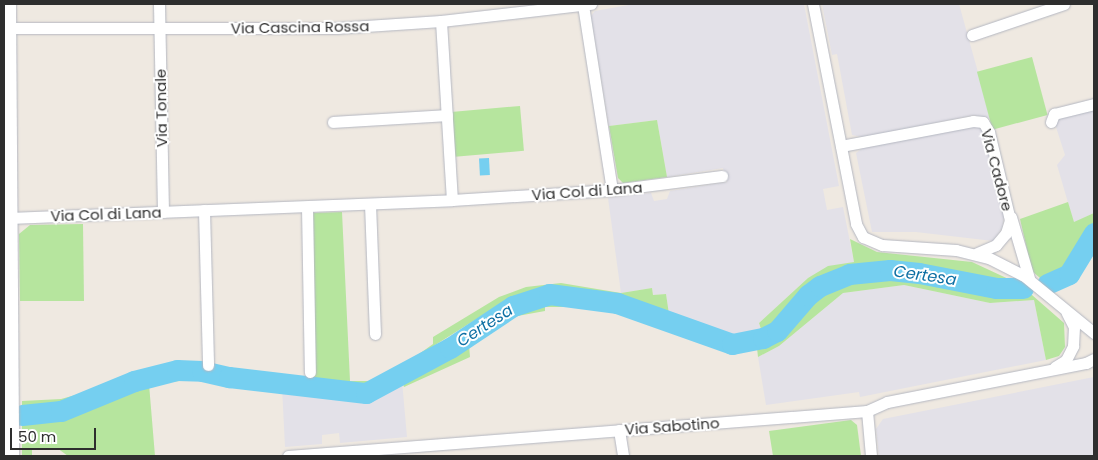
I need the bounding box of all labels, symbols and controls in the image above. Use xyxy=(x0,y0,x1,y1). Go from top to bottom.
street label: Via Cascina Rossa xyxy=(231,17,369,37)
street label: Via Tonale xyxy=(151,69,171,147)
street label: Via Cadore xyxy=(977,127,1017,213)
street label: Via Col di Lana xyxy=(531,178,643,204)
street label: Via Col di Lana xyxy=(50,203,162,225)
water label: Certesa xyxy=(892,262,958,290)
water label: Certesa xyxy=(453,301,517,351)
street label: Via Sabotino xyxy=(624,414,720,438)
scale bar xyxy=(12,418,99,450)
text: 50 m xyxy=(18,426,56,447)

